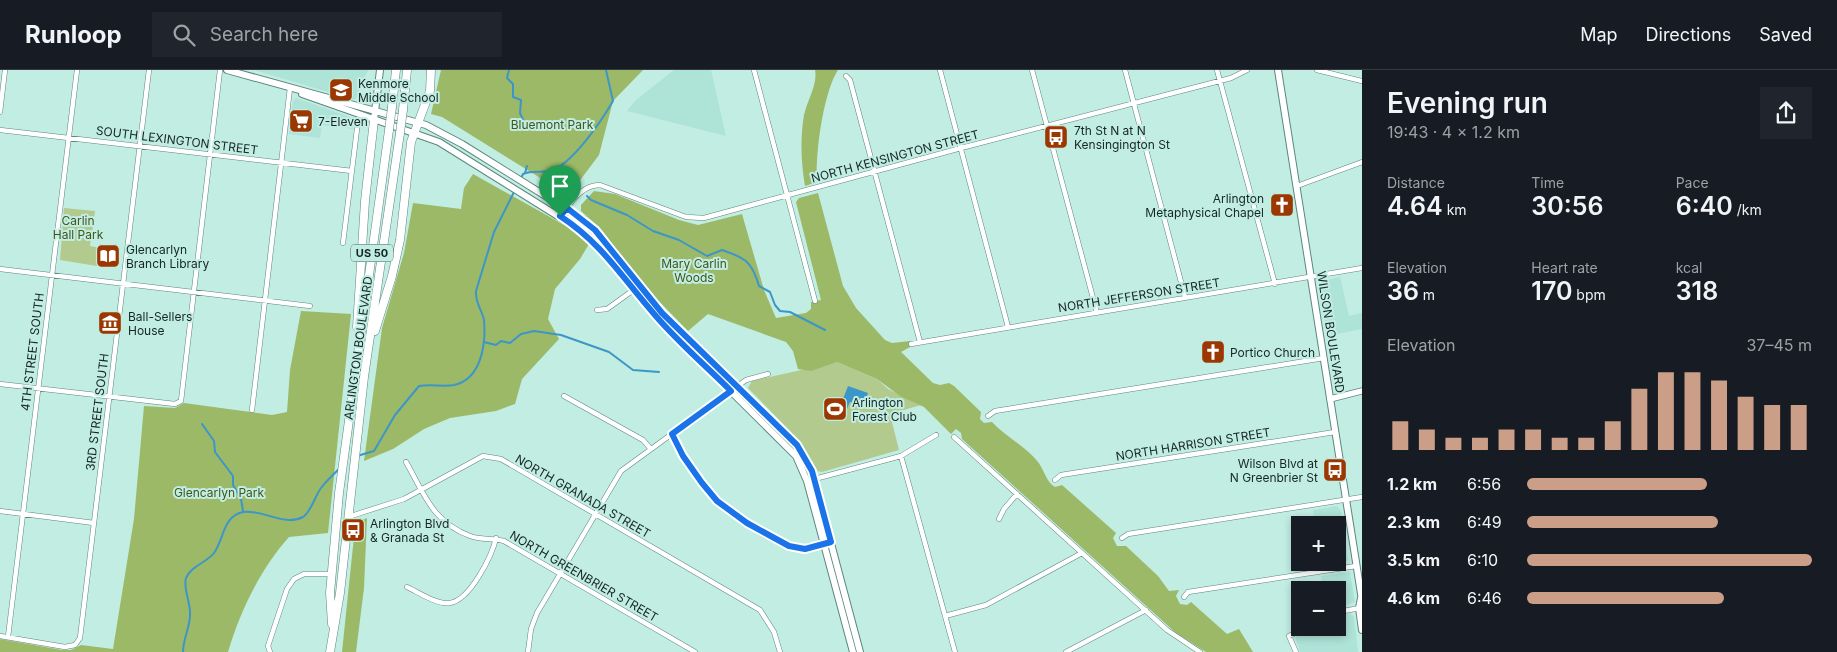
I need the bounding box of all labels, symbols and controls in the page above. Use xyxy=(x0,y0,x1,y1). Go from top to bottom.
search box xyxy=(152,12,502,57)
text: Runloop xyxy=(25,20,122,49)
icon: search xyxy=(170,21,198,49)
text: Search here xyxy=(210,23,318,46)
text: Map xyxy=(1580,24,1618,45)
text: Directions xyxy=(1646,24,1731,45)
text: Saved xyxy=(1759,24,1812,45)
place label: Kenmore Middle School xyxy=(358,76,439,105)
school or university icon: Kenmore Middle School xyxy=(328,77,354,103)
text: Evening run xyxy=(1387,86,1548,120)
button: share xyxy=(1760,87,1812,139)
supermarket icon: 7-Eleven xyxy=(288,108,314,134)
place label: 7-Eleven xyxy=(318,114,368,129)
park label: Bluemont Park xyxy=(511,117,594,132)
text: 19:43 · 4 × 1.2 km xyxy=(1387,122,1520,142)
street label: SOUTH LEXINGTON STREET xyxy=(95,123,259,157)
place label: 7th St N at N Kensingington St xyxy=(1074,123,1170,152)
bus stop icon: 7th St N at N Kensingington St xyxy=(1043,124,1069,150)
street label: NORTH KENSINGTON STREET xyxy=(809,126,981,186)
pin xyxy=(539,165,581,216)
icon: arrive xyxy=(546,172,574,200)
text: Distance xyxy=(1387,174,1445,191)
text: Time xyxy=(1531,174,1564,191)
text: Pace xyxy=(1676,174,1709,191)
place label: Arlington Metaphysical Chapel xyxy=(1145,191,1264,220)
text: 4.64 xyxy=(1387,191,1443,221)
text: 30:56 xyxy=(1531,191,1603,221)
text: 6:40 xyxy=(1676,191,1733,221)
church icon: Arlington Metaphysical Chapel xyxy=(1269,192,1295,218)
text: km xyxy=(1443,201,1467,218)
text: /km xyxy=(1733,201,1762,218)
park label: Carlin Hall Park xyxy=(53,213,104,242)
place label: Glencarlyn Branch Library xyxy=(126,242,210,271)
library icon: Glencarlyn Branch Library xyxy=(95,243,121,269)
road number: US 50 xyxy=(351,244,393,262)
park label: Mary Carlin Woods xyxy=(661,256,727,285)
text: Elevation xyxy=(1387,259,1447,276)
text: Heart rate xyxy=(1531,259,1598,276)
text: kcal xyxy=(1676,259,1702,276)
street label: WILSON BOULEVARD xyxy=(1314,270,1348,394)
street label: ARLINGTON BOULEVARD xyxy=(341,275,375,421)
street label: NORTH JEFFERSON STREET xyxy=(1057,275,1221,315)
text: 36 xyxy=(1387,276,1419,306)
text: 170 xyxy=(1531,276,1572,306)
text: 318 xyxy=(1676,276,1718,306)
text: m xyxy=(1419,286,1435,303)
text: bpm xyxy=(1572,286,1606,303)
street label: 4TH STREET SOUTH xyxy=(17,292,47,412)
place label: Ball-Sellers House xyxy=(128,309,192,338)
museum icon: Ball-Sellers House xyxy=(97,310,123,336)
text: Elevation xyxy=(1387,335,1456,355)
text: 37–45 m xyxy=(1746,335,1812,355)
church icon: Portico Church xyxy=(1200,339,1226,365)
place label: Portico Church xyxy=(1230,345,1315,360)
street label: 3RD STREET SOUTH xyxy=(82,352,112,472)
place label: Arlington Forest Club xyxy=(852,395,917,424)
sports icon: Arlington Forest Club xyxy=(822,396,848,422)
street label: NORTH HARRISON STREET xyxy=(1115,424,1272,464)
street label: NORTH GRANADA STREET xyxy=(513,451,653,541)
place label: Wilson Blvd at N Greenbrier St xyxy=(1230,456,1318,485)
bus stop icon: Wilson Blvd at N Greenbrier St xyxy=(1322,457,1348,483)
text: 1.2 km xyxy=(1387,474,1437,494)
text: 6:56 xyxy=(1467,474,1501,494)
park label: Glencarlyn Park xyxy=(174,485,265,500)
text: 2.3 km xyxy=(1387,512,1440,532)
text: 6:49 xyxy=(1467,512,1502,532)
place label: Arlington Blvd & Granada St xyxy=(370,516,449,545)
map controls xyxy=(1291,516,1346,636)
button: + xyxy=(1291,516,1346,571)
bus stop icon: Arlington Blvd & Granada St xyxy=(340,517,366,543)
street label: NORTH GREENBRIER STREET xyxy=(507,527,661,625)
text: 3.5 km xyxy=(1387,550,1440,570)
text: 6:10 xyxy=(1467,550,1498,570)
button: − xyxy=(1291,581,1346,636)
text: 4.6 km xyxy=(1387,588,1440,608)
text: 6:46 xyxy=(1467,588,1502,608)

